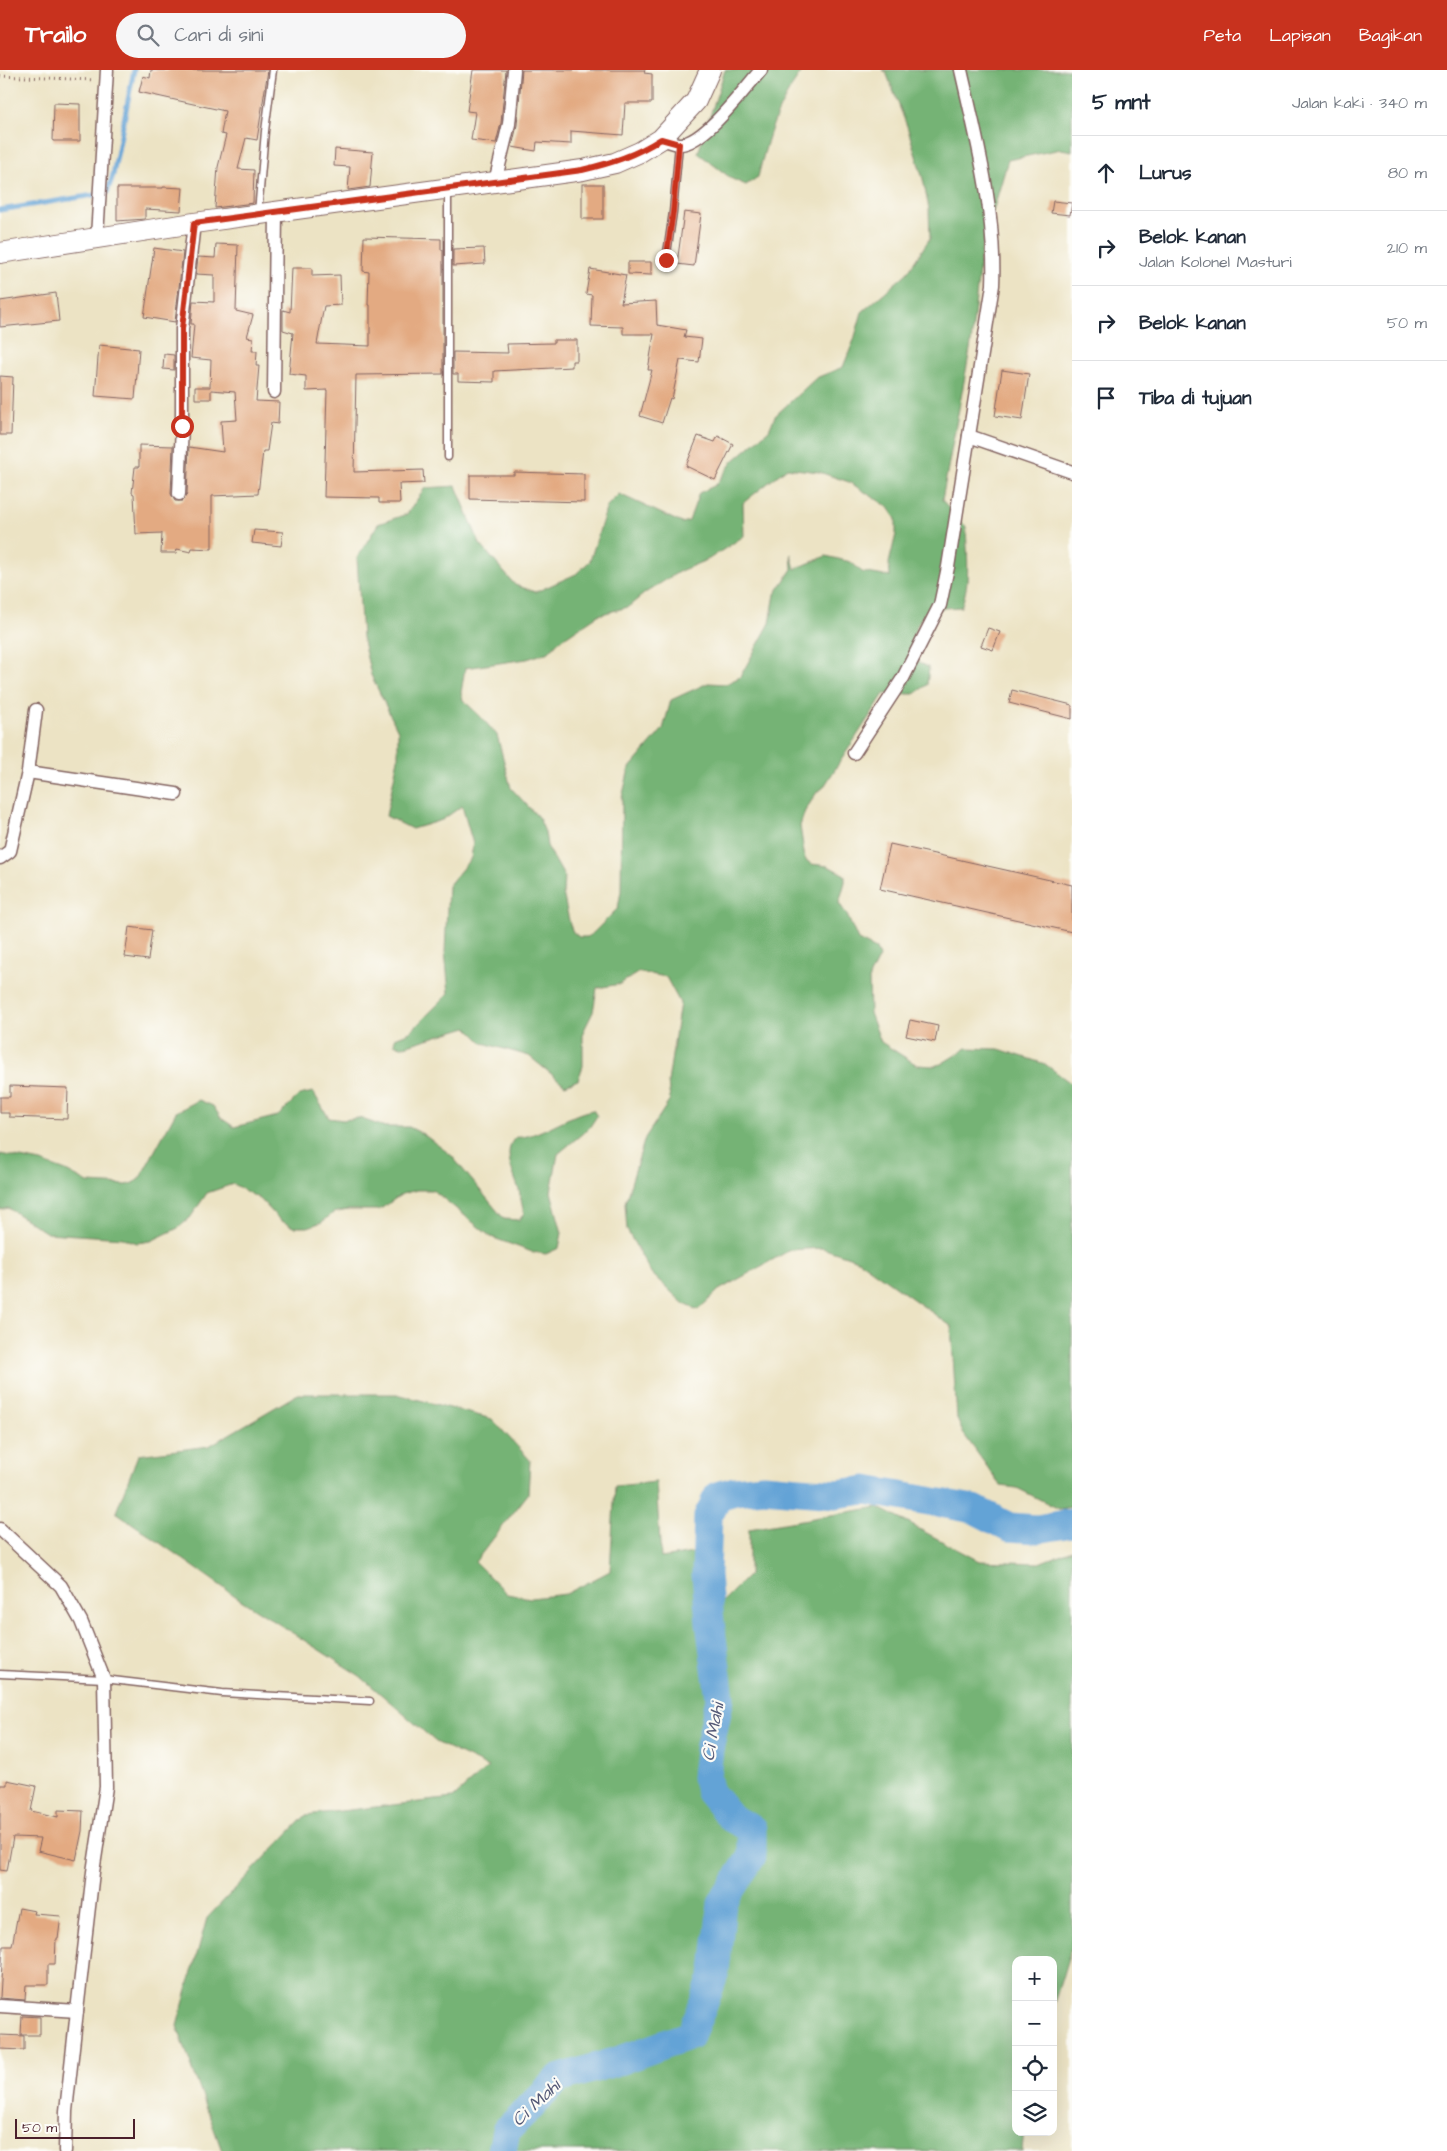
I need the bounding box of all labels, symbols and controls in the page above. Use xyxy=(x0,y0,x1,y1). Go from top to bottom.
search box xyxy=(116,13,466,58)
text: Trailo xyxy=(25,18,86,52)
icon: search xyxy=(134,21,162,49)
text: Cari di sini xyxy=(174,22,263,49)
text: Peta xyxy=(1204,23,1241,48)
text: Lapisan xyxy=(1269,23,1331,48)
text: Bagikan xyxy=(1359,23,1422,48)
text: 5 mnt xyxy=(1092,88,1151,117)
text: Jalan kaki · 340 m xyxy=(1292,92,1427,114)
icon: ahead xyxy=(1092,159,1120,187)
text: Lurus xyxy=(1139,160,1191,187)
text: 80 m xyxy=(1388,162,1427,184)
text: Belok kanan xyxy=(1139,224,1246,251)
icon: right xyxy=(1092,234,1120,262)
text: 210 m xyxy=(1387,237,1427,259)
route end xyxy=(655,249,678,272)
text: Jalan Kolonel Masturi xyxy=(1139,251,1292,273)
icon: right xyxy=(1092,309,1120,337)
text: Belok kanan xyxy=(1139,310,1246,337)
text: 50 m xyxy=(1387,312,1427,334)
icon: arrive xyxy=(1092,384,1120,412)
text: Tiba di tujuan xyxy=(1139,385,1251,412)
route start xyxy=(171,415,194,438)
water label: Ci Mahi xyxy=(696,1699,731,1763)
map controls xyxy=(1012,1956,1057,2136)
button: + xyxy=(1012,1956,1057,2001)
button: − xyxy=(1012,2001,1057,2046)
button: locate xyxy=(1012,2046,1057,2091)
water label: Ci Mahi xyxy=(506,2072,568,2132)
button: layers xyxy=(1012,2091,1057,2136)
scale bar xyxy=(15,2116,135,2139)
text: 50 m xyxy=(22,2118,57,2138)

